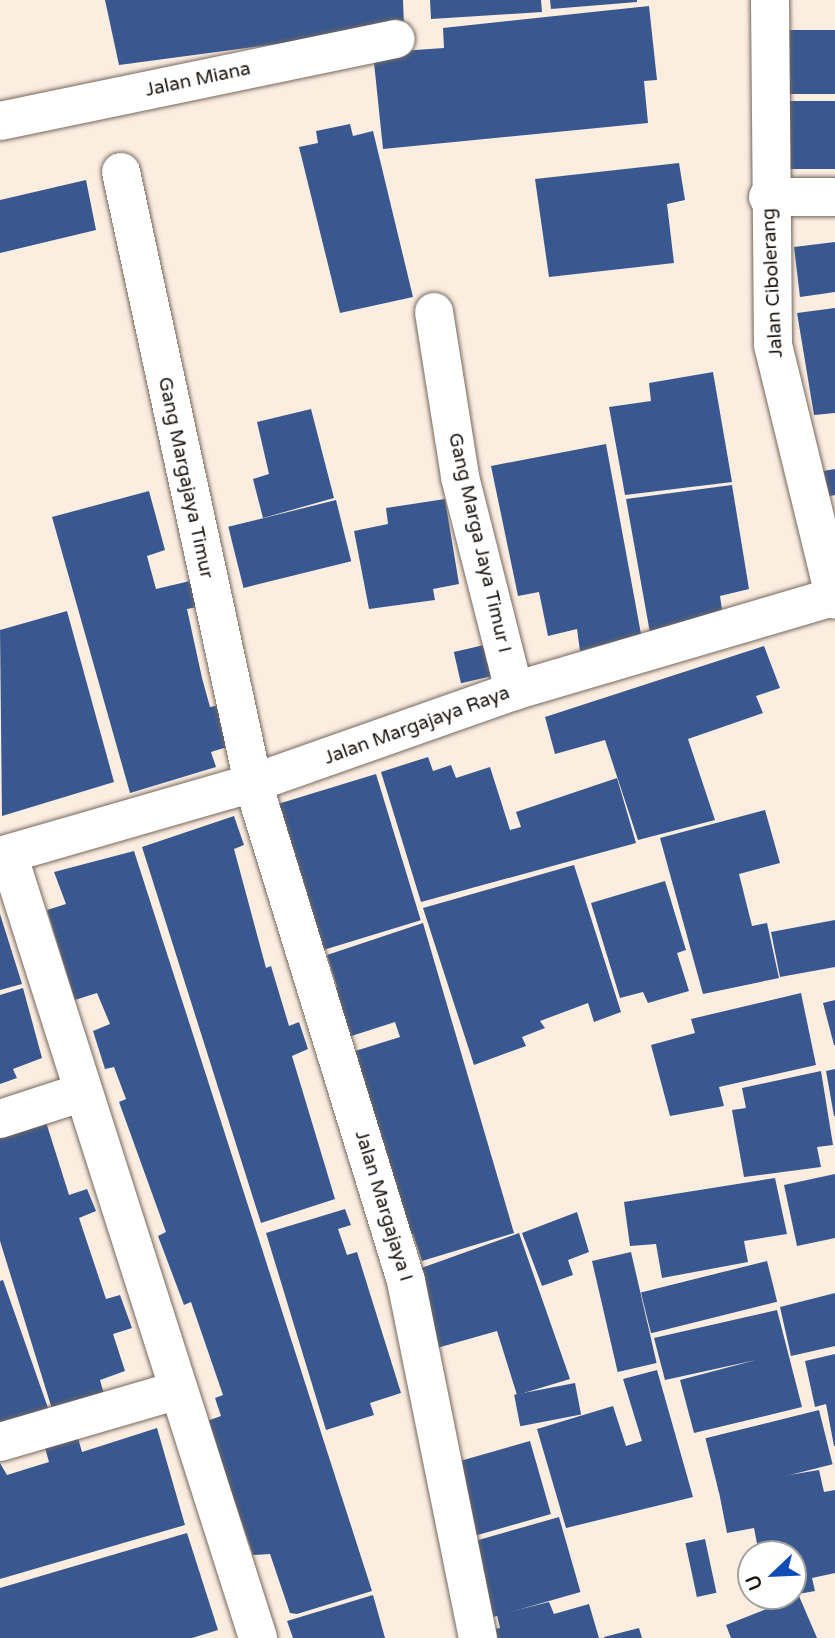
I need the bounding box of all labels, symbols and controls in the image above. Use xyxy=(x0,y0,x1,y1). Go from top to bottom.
street label: Jalan Miana xyxy=(143,58,253,102)
street label: Jalan Cibolerang xyxy=(758,208,788,358)
street label: Gang Margajaya Timur xyxy=(152,375,218,581)
street label: Gang Marga Jaya Timur I xyxy=(443,431,515,655)
street label: Jalan Margajaya Raya xyxy=(321,682,513,770)
street label: Jalan Margajaya I xyxy=(349,1128,417,1284)
north arrow xyxy=(737,1540,807,1610)
text: U xyxy=(742,1571,767,1593)

